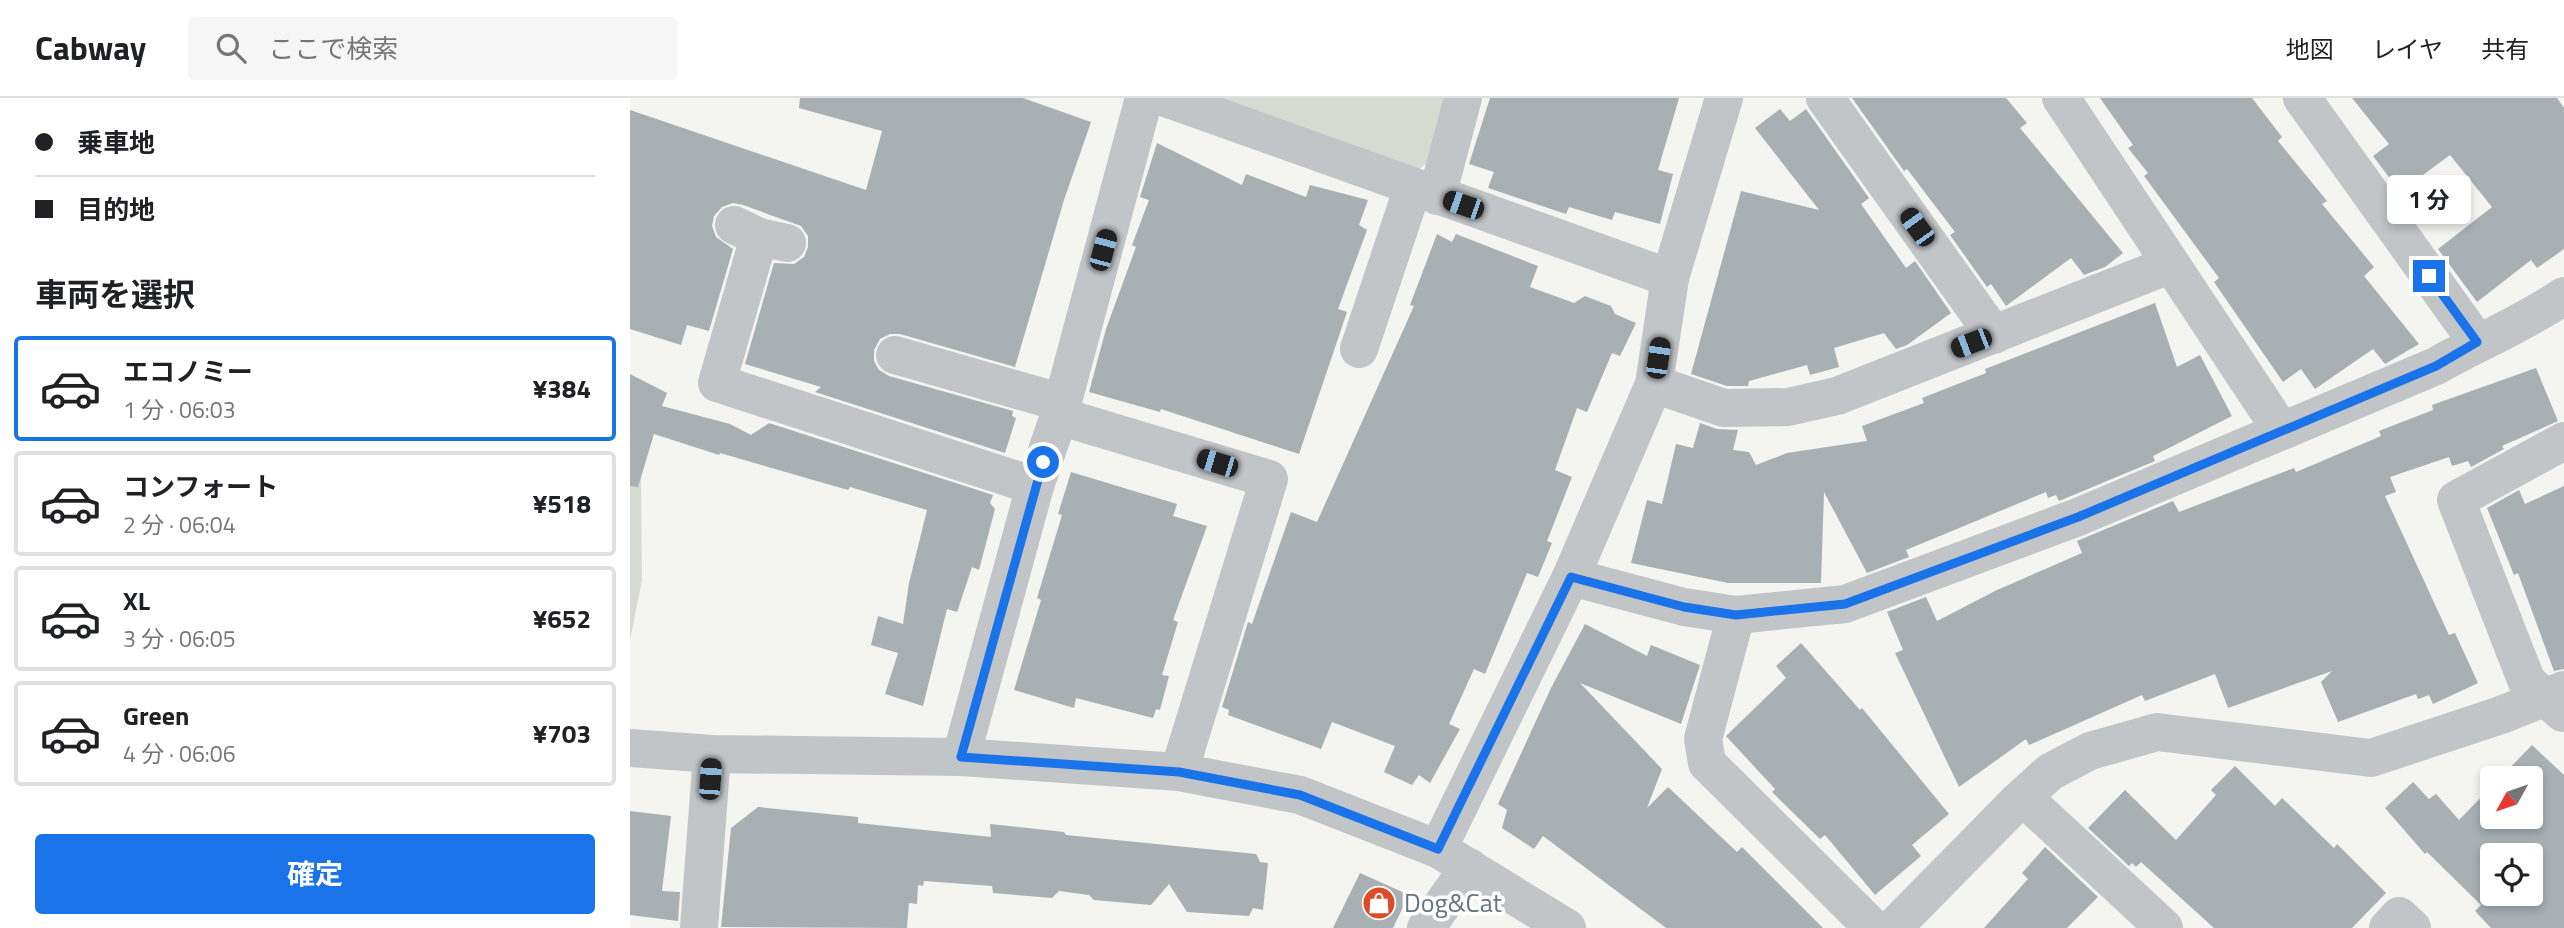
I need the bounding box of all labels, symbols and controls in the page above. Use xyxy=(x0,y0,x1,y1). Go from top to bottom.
search box xyxy=(188,17,678,80)
text: Cabway xyxy=(35,23,146,73)
icon: search xyxy=(212,29,250,67)
text: ここで検索 xyxy=(268,29,398,68)
text: 地図 xyxy=(2286,31,2334,67)
text: レイヤ xyxy=(2372,31,2443,67)
text: 共有 xyxy=(2481,31,2529,67)
text: 乗車地 xyxy=(77,123,155,162)
callout: 1 分 xyxy=(2387,174,2471,223)
text: 1 分 xyxy=(2409,182,2449,217)
car xyxy=(1440,188,1487,222)
text: 目的地 xyxy=(77,190,155,229)
car xyxy=(1897,204,1938,250)
car xyxy=(1088,227,1119,273)
route end xyxy=(2413,260,2445,292)
text: 車両を選択 xyxy=(35,270,195,318)
car xyxy=(1948,326,1995,360)
car xyxy=(1645,336,1672,380)
text: エコノミー xyxy=(123,352,253,391)
icon: car xyxy=(39,357,102,420)
text: ¥384 xyxy=(533,369,591,408)
text: 1 分 · 06:03 xyxy=(123,392,236,427)
route start xyxy=(1027,446,1059,478)
car xyxy=(1194,447,1241,479)
text: コンフォート xyxy=(123,467,278,506)
icon: car xyxy=(39,472,102,535)
text: ¥518 xyxy=(533,484,591,523)
text: 2 分 · 06:04 xyxy=(123,507,236,542)
text: XL xyxy=(123,581,150,620)
icon: car xyxy=(39,587,102,650)
text: ¥652 xyxy=(533,599,591,638)
text: 3 分 · 06:05 xyxy=(123,621,236,656)
text: Green xyxy=(123,696,189,735)
icon: car xyxy=(39,702,102,765)
text: ¥703 xyxy=(533,714,591,753)
text: 4 分 · 06:06 xyxy=(123,736,236,771)
car xyxy=(699,757,722,801)
north arrow xyxy=(2480,766,2543,830)
map controls xyxy=(2480,766,2543,906)
button: 確定 xyxy=(35,834,595,914)
button: locate xyxy=(2480,843,2543,906)
place label: Dog&Cat xyxy=(1404,883,1502,922)
shop icon: Dog&Cat xyxy=(1360,884,1398,922)

